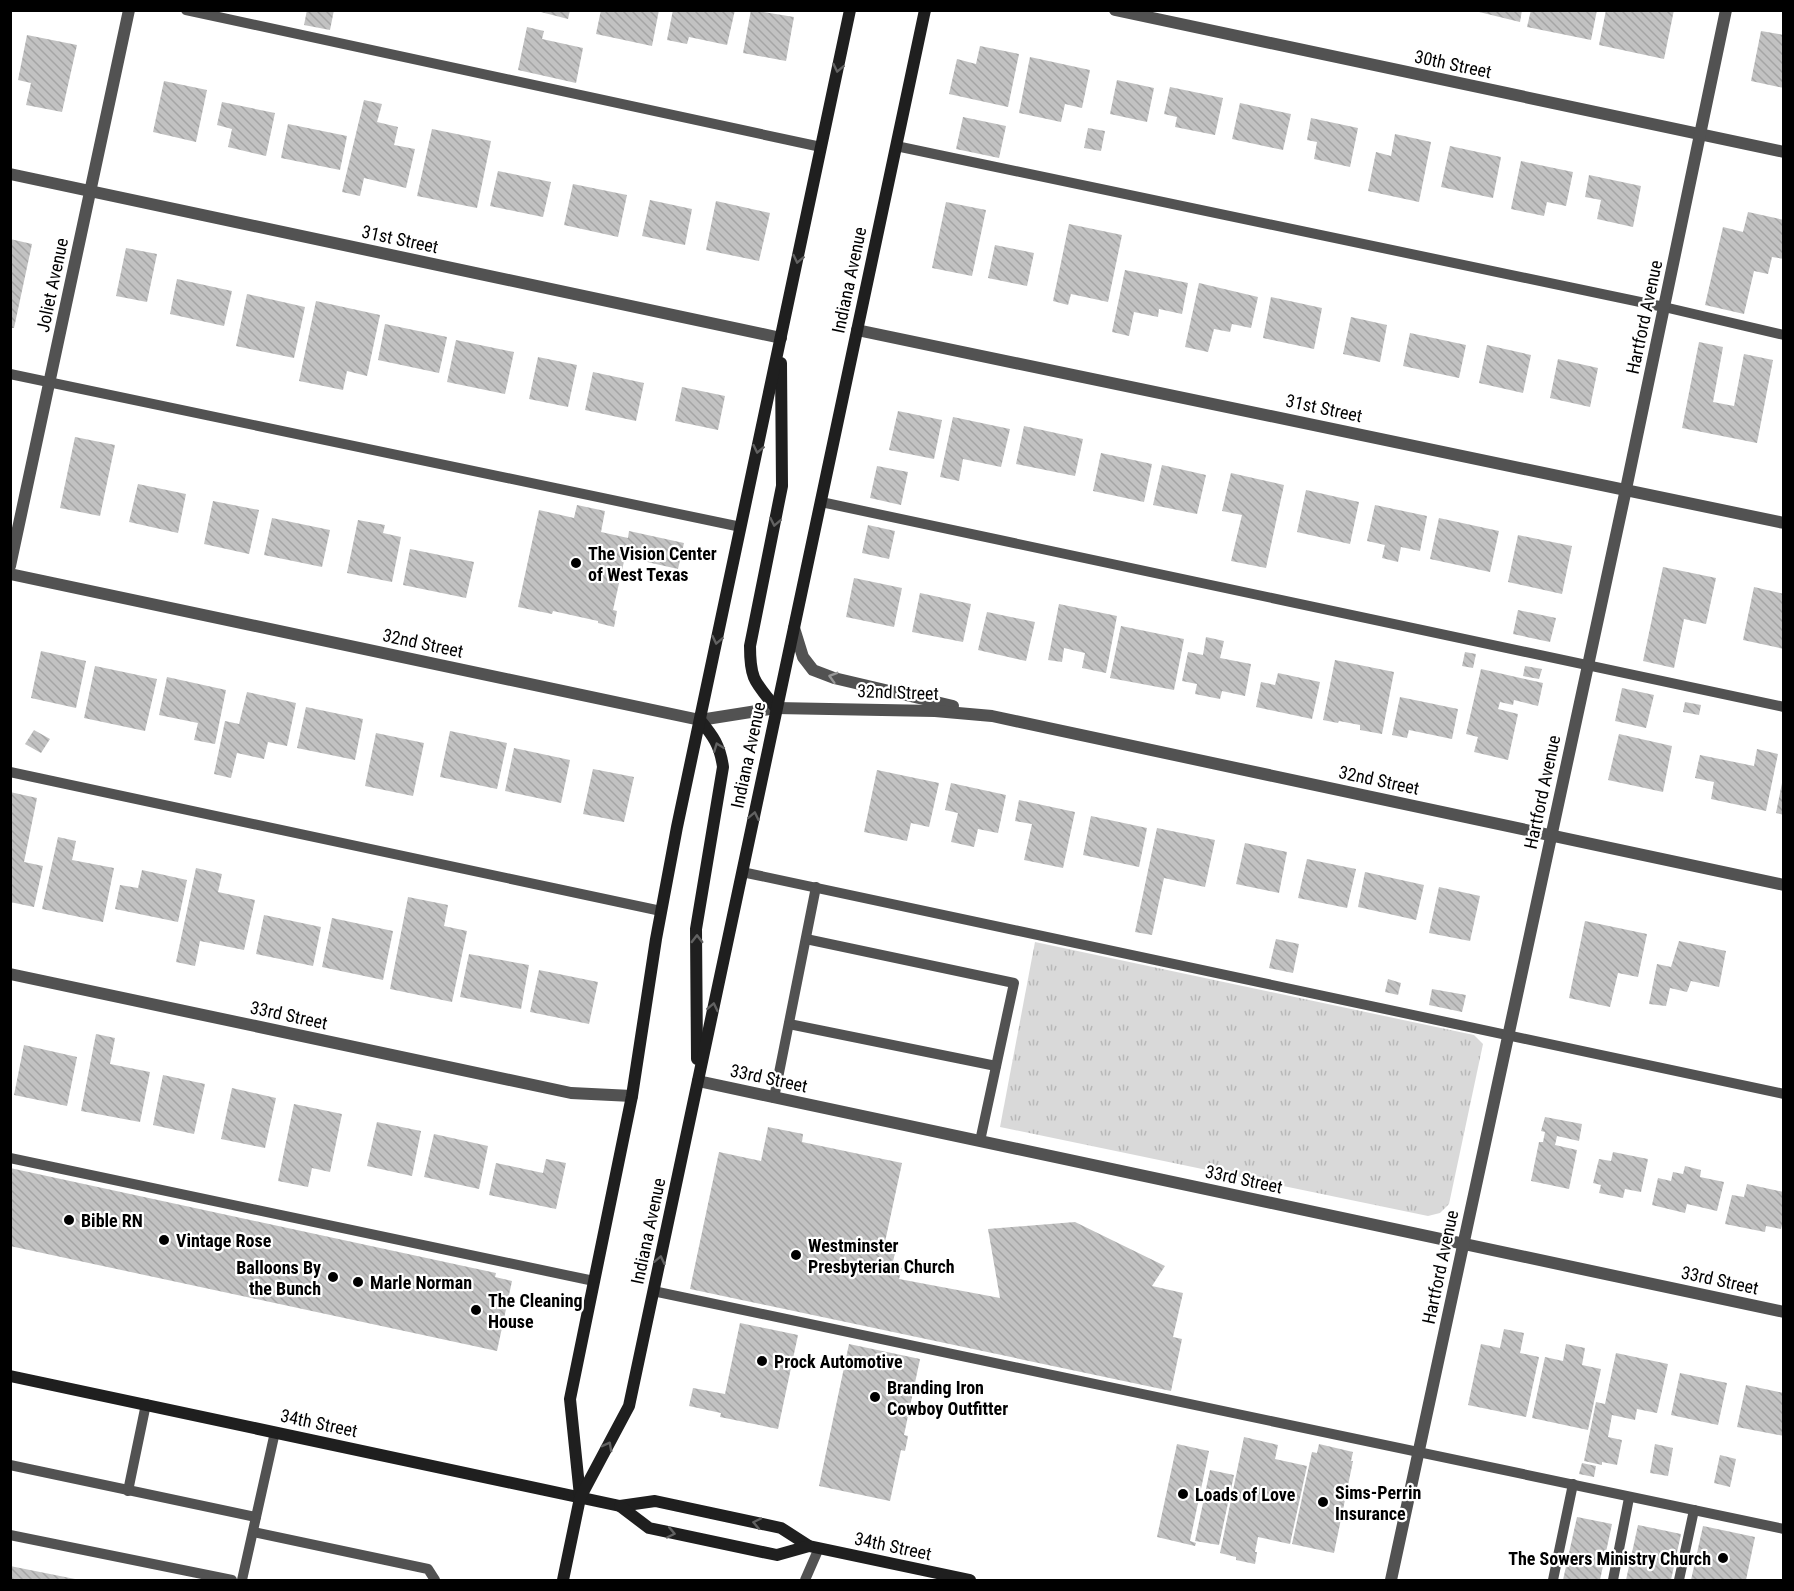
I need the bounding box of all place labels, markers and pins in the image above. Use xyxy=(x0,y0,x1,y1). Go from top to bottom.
place label: The Vision Center of West Texas xyxy=(588,543,717,585)
marker: The Vision Center of West Texas xyxy=(569,556,583,570)
place label: Bible RN xyxy=(81,1210,143,1231)
marker: Bible RN xyxy=(62,1213,76,1227)
place label: Vintage Rose xyxy=(176,1230,272,1251)
marker: Vintage Rose xyxy=(157,1233,171,1247)
place label: Westminster Presbyterian Church xyxy=(808,1235,955,1277)
marker: Westminster Presbyterian Church xyxy=(789,1248,803,1262)
place label: Balloons By the Bunch xyxy=(236,1257,321,1299)
marker: Balloons By the Bunch xyxy=(326,1270,340,1284)
place label: Marle Norman xyxy=(370,1272,472,1293)
marker: Marle Norman xyxy=(351,1275,365,1289)
place label: The Cleaning House xyxy=(488,1290,583,1332)
marker: The Cleaning House xyxy=(469,1303,483,1317)
place label: Prock Automotive xyxy=(774,1351,903,1372)
marker: Prock Automotive xyxy=(755,1354,769,1368)
place label: Branding Iron Cowboy Outfitter xyxy=(887,1377,1008,1419)
marker: Branding Iron Cowboy Outfitter xyxy=(868,1390,882,1404)
place label: Sims-Perrin Insurance xyxy=(1335,1482,1421,1524)
place label: Loads of Love xyxy=(1195,1484,1296,1505)
marker: Loads of Love xyxy=(1176,1487,1190,1501)
marker: Sims-Perrin Insurance xyxy=(1316,1495,1330,1509)
place label: The Sowers Ministry Church xyxy=(1508,1548,1711,1569)
marker: The Sowers Ministry Church xyxy=(1716,1551,1730,1565)

